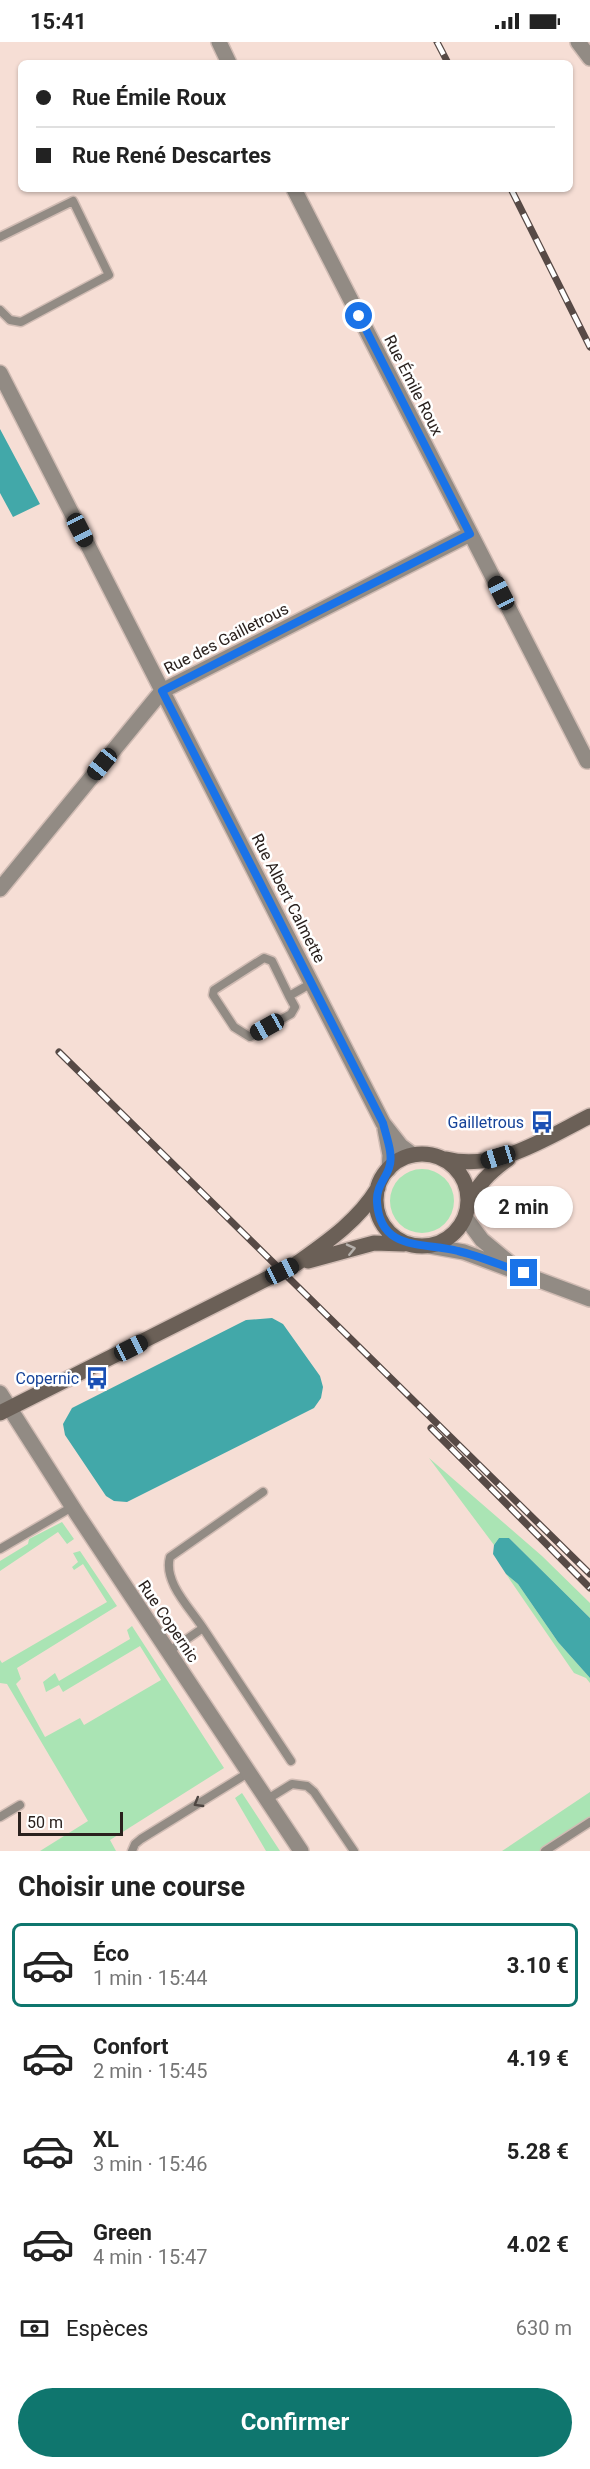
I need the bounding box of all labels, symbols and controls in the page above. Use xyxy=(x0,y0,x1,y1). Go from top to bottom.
text: 15:41 xyxy=(30,9,87,34)
text: Rue Émile Roux xyxy=(72,85,226,110)
text: Rue René Descartes xyxy=(72,143,271,168)
route start xyxy=(345,302,372,329)
street label: Rue Émile Roux xyxy=(380,332,447,439)
car xyxy=(64,510,96,550)
car xyxy=(485,573,517,613)
street label: Rue des Gailletrous xyxy=(161,599,292,678)
car xyxy=(84,744,120,784)
street label: Rue Albert Calmette xyxy=(248,830,329,966)
car xyxy=(247,1010,287,1044)
bus stop icon: Gailletrous xyxy=(529,1109,555,1135)
place label: Gailletrous xyxy=(448,1113,524,1132)
car xyxy=(478,1143,518,1171)
callout: 2 min xyxy=(474,1186,574,1228)
text: 2 min xyxy=(498,1195,549,1219)
one-way arrow xyxy=(346,1243,356,1256)
car xyxy=(262,1255,302,1287)
route end xyxy=(510,1259,537,1286)
car xyxy=(111,1332,151,1364)
bus stop icon: Copernic xyxy=(84,1365,110,1391)
place label: Copernic xyxy=(15,1369,79,1388)
street label: Rue Copernic xyxy=(134,1577,203,1666)
one-way arrow xyxy=(194,1796,204,1808)
scale bar xyxy=(18,1809,123,1836)
text: 50 m xyxy=(27,1813,63,1832)
text: Choisir une course xyxy=(18,1871,245,1903)
icon: car xyxy=(21,1938,75,1992)
text: Éco xyxy=(93,1941,129,1966)
text: 3.10 € xyxy=(507,1953,569,1978)
text: 1 min · 15:44 xyxy=(93,1966,208,1990)
icon: car xyxy=(21,2031,75,2085)
text: Confort xyxy=(93,2034,168,2059)
text: 4.19 € xyxy=(507,2046,569,2071)
text: 2 min · 15:45 xyxy=(93,2059,208,2083)
icon: car xyxy=(21,2124,75,2178)
text: XL xyxy=(93,2127,119,2152)
text: 5.28 € xyxy=(507,2139,569,2164)
text: 3 min · 15:46 xyxy=(93,2152,208,2176)
icon: car xyxy=(21,2217,75,2271)
text: Green xyxy=(93,2220,152,2245)
text: 4.02 € xyxy=(507,2232,569,2257)
text: 4 min · 15:47 xyxy=(93,2245,208,2269)
icon: cash xyxy=(18,2312,51,2345)
text: Espèces xyxy=(66,2316,148,2341)
text: 630 m xyxy=(516,2316,572,2340)
button: Confirmer xyxy=(18,2388,572,2457)

